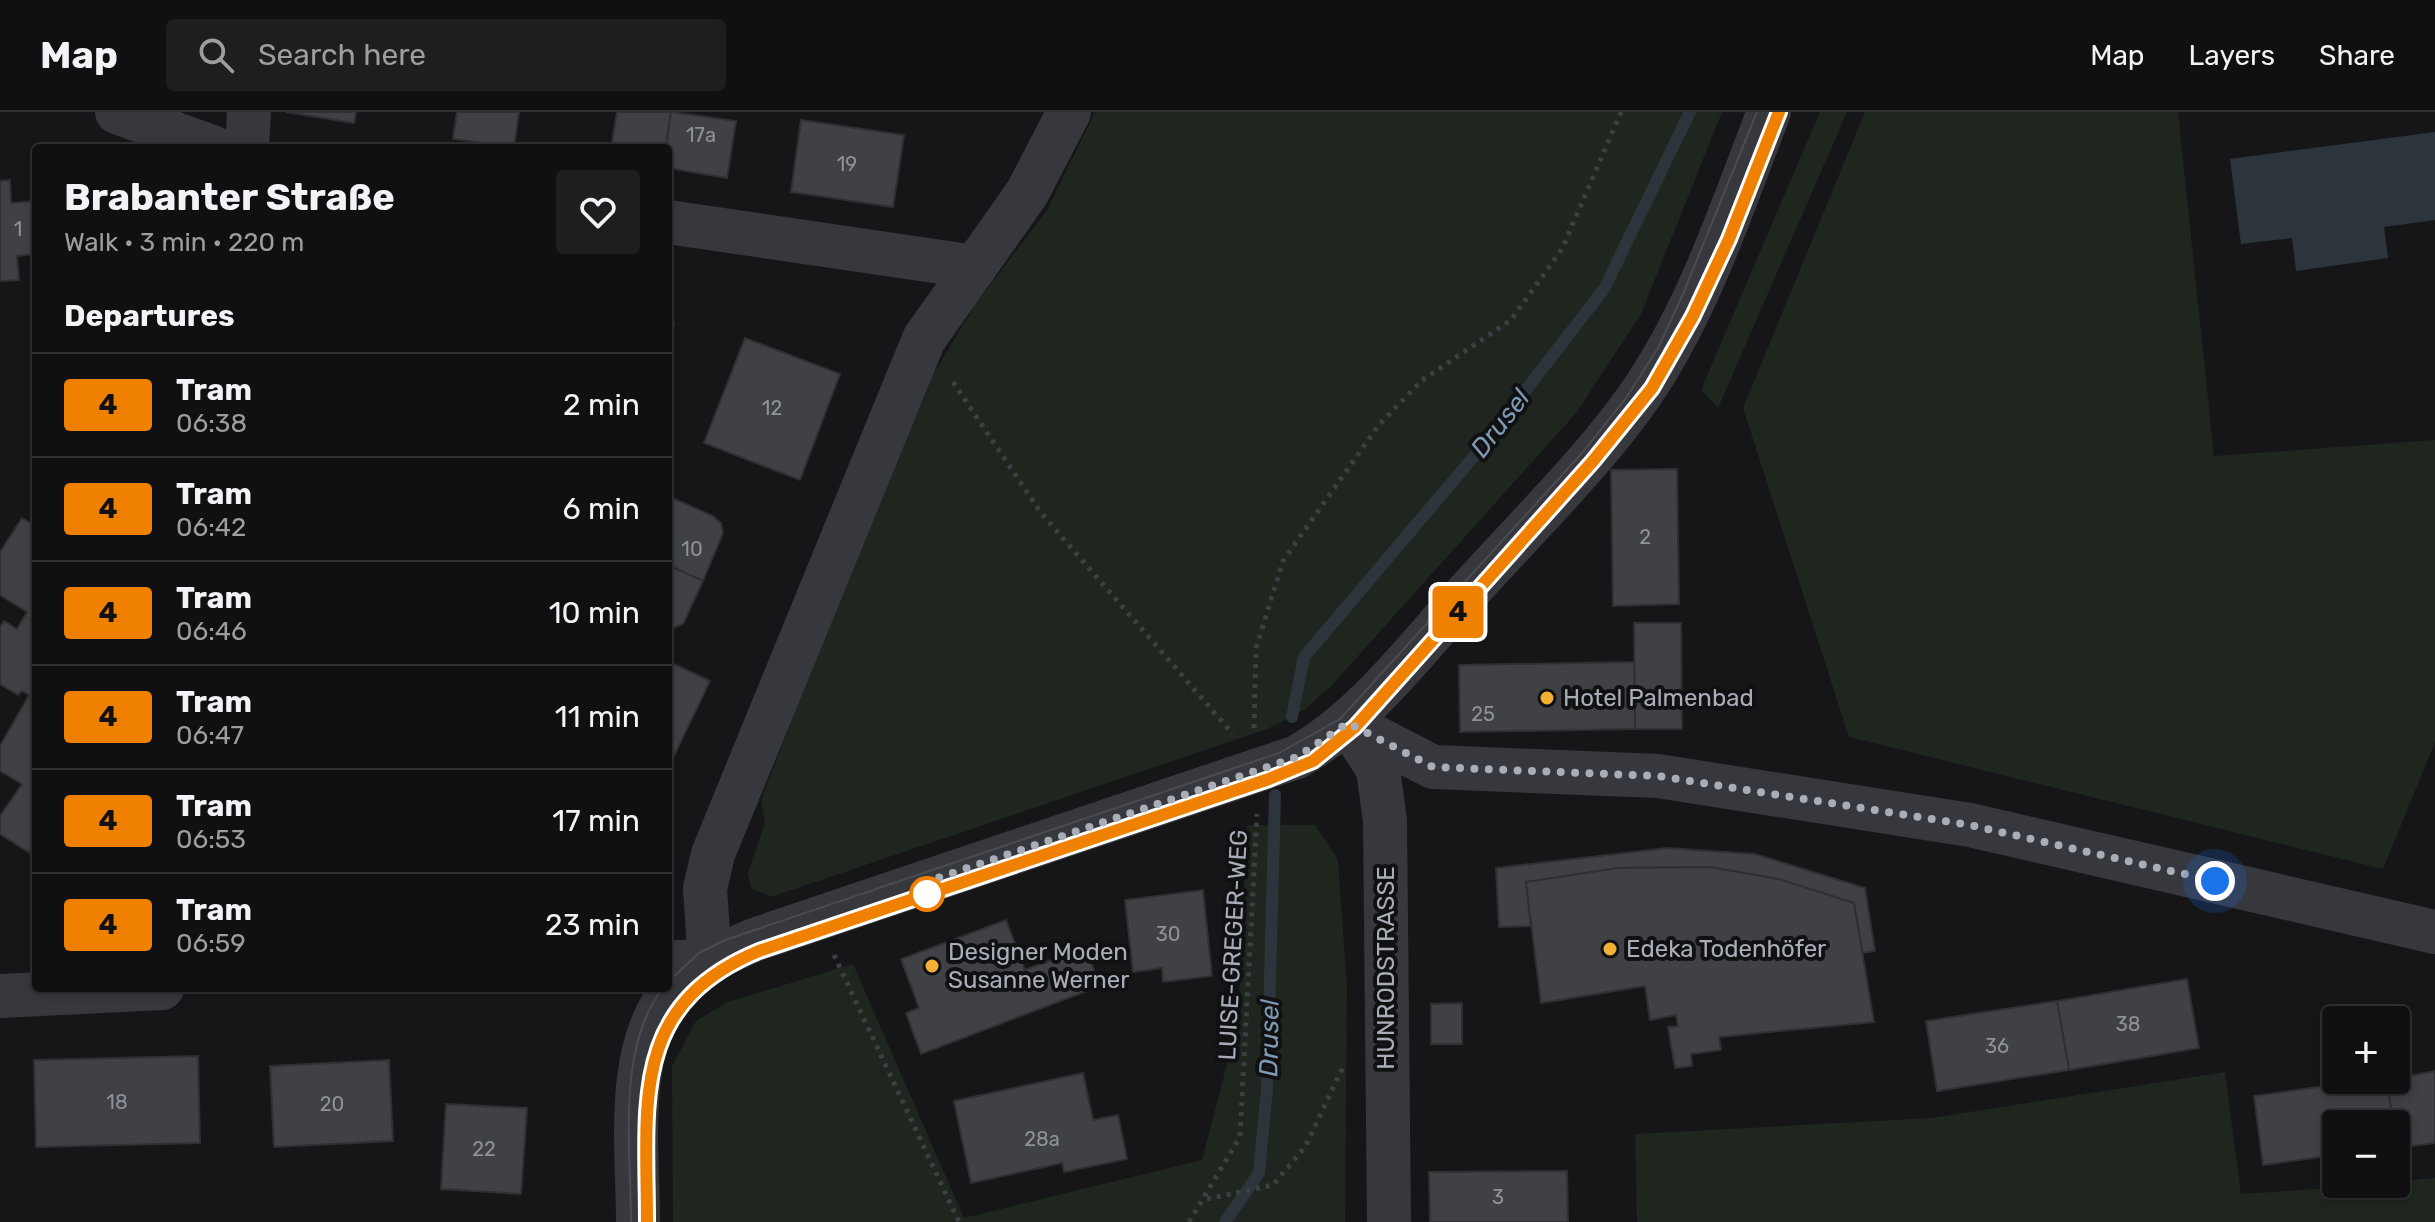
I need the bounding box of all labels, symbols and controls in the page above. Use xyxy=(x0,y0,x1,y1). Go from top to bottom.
search box xyxy=(166,19,726,91)
text: Map xyxy=(40,32,118,78)
icon: search xyxy=(194,33,238,77)
text: Search here xyxy=(258,37,426,73)
text: Map xyxy=(2090,39,2145,72)
text: Layers xyxy=(2189,39,2275,72)
text: Share xyxy=(2319,39,2395,72)
house number: 17a xyxy=(686,123,716,147)
house number: 19 xyxy=(837,152,857,176)
button: heart xyxy=(556,170,640,254)
text: Brabanter Straße xyxy=(64,174,395,220)
house number: 1 xyxy=(14,217,22,241)
text: Walk · 3 min · 220 m xyxy=(64,227,304,258)
text: Departures xyxy=(64,298,235,334)
text: Tram xyxy=(176,372,252,408)
water label: Drusel xyxy=(1464,383,1537,463)
text: 2 min xyxy=(563,387,640,423)
text: 4 xyxy=(98,388,118,421)
house number: 12 xyxy=(762,396,782,420)
text: 06:38 xyxy=(176,408,247,439)
text: Tram xyxy=(176,476,252,512)
text: 6 min xyxy=(562,491,640,527)
text: 4 xyxy=(98,492,118,525)
text: 06:42 xyxy=(176,512,246,543)
house number: 2 xyxy=(1639,525,1651,549)
house number: 10 xyxy=(681,537,703,561)
text: Tram xyxy=(176,580,252,616)
line badge: 4 xyxy=(1432,586,1484,638)
text: 10 min xyxy=(549,595,640,631)
text: 4 xyxy=(1448,595,1468,628)
text: 4 xyxy=(98,596,118,629)
text: 06:46 xyxy=(176,616,247,647)
text: Tram xyxy=(176,684,252,720)
place label: Hotel Palmenbad xyxy=(1563,684,1754,712)
marker: Hotel Palmenbad xyxy=(1538,689,1556,707)
text: 11 min xyxy=(555,699,640,735)
text: 4 xyxy=(98,700,118,733)
house number: 25 xyxy=(1471,702,1495,726)
text: 06:47 xyxy=(176,720,244,751)
text: Tram xyxy=(176,788,252,824)
text: 17 min xyxy=(552,803,640,839)
text: 4 xyxy=(98,804,118,837)
text: 06:53 xyxy=(176,824,246,855)
street label: LUISE-GREGER-WEG xyxy=(1213,829,1253,1061)
your location xyxy=(2195,861,2235,901)
street label: HUNRODSTRASSE xyxy=(1372,866,1400,1070)
unlabelled marker xyxy=(910,877,944,911)
text: Tram xyxy=(176,892,252,928)
text: 23 min xyxy=(545,907,640,943)
text: 4 xyxy=(98,908,118,941)
house number: 30 xyxy=(1156,922,1180,946)
text: 06:59 xyxy=(176,928,246,959)
place label: Edeka Todenhöfer xyxy=(1626,935,1826,963)
place label: Designer Moden Susanne Werner xyxy=(948,938,1129,994)
marker: Edeka Todenhöfer xyxy=(1601,940,1619,958)
marker: Designer Moden Susanne Werner xyxy=(923,957,941,975)
water label: Drusel xyxy=(1253,998,1286,1077)
map controls xyxy=(2322,1006,2410,1198)
button: + xyxy=(2322,1006,2410,1094)
house number: 38 xyxy=(2116,1012,2140,1036)
house number: 36 xyxy=(1985,1034,2009,1058)
house number: 18 xyxy=(106,1090,128,1114)
house number: 20 xyxy=(320,1092,344,1116)
button: − xyxy=(2322,1110,2410,1198)
house number: 28a xyxy=(1024,1127,1060,1151)
house number: 22 xyxy=(472,1137,496,1161)
house number: 3 xyxy=(1492,1185,1504,1209)

